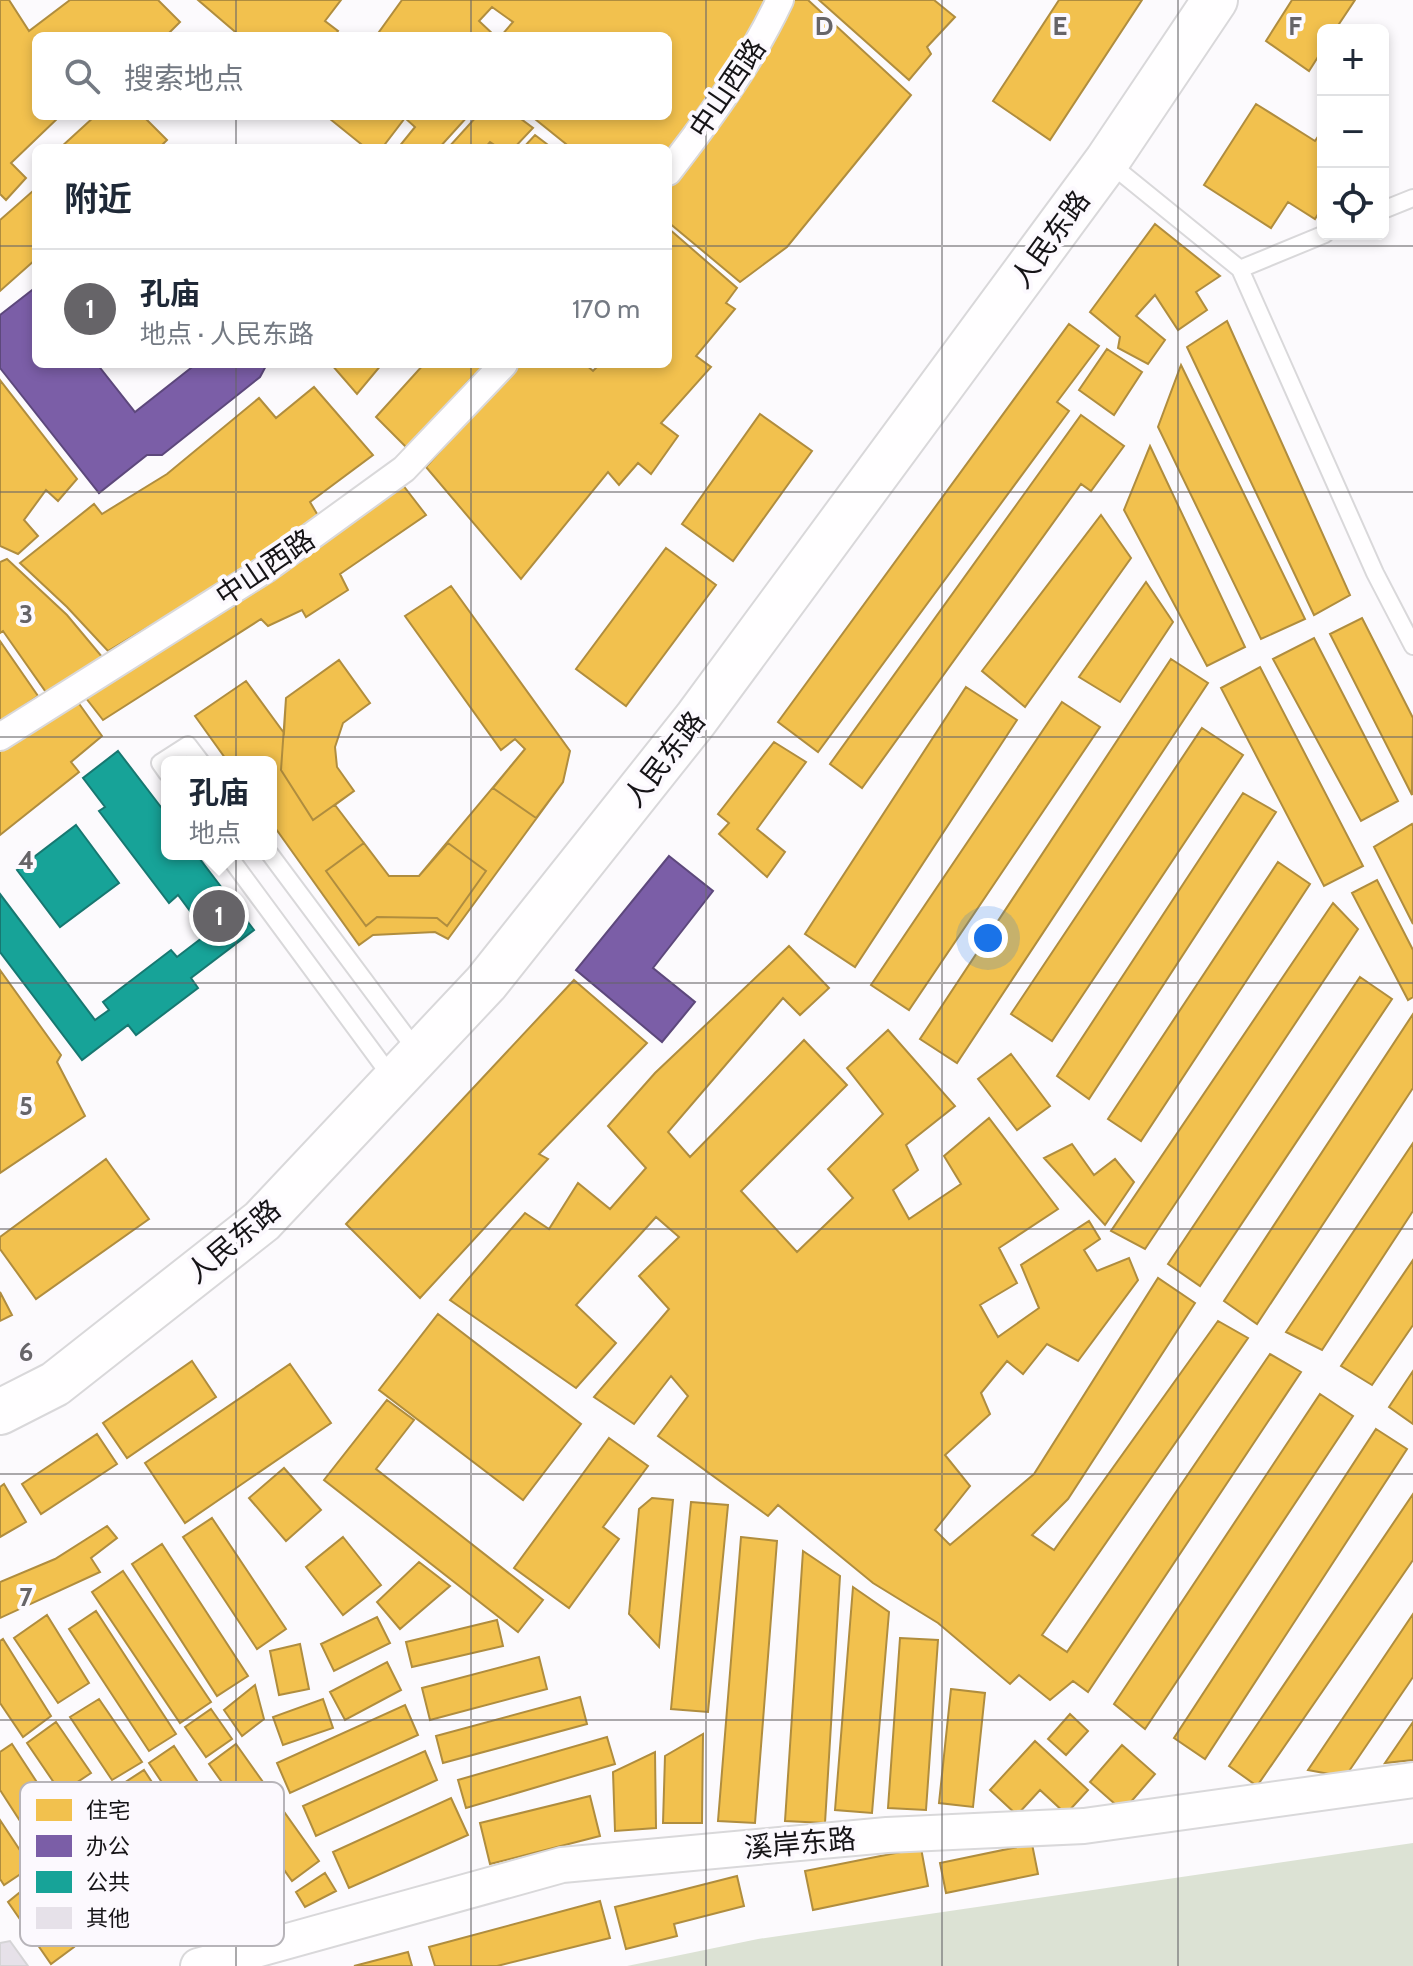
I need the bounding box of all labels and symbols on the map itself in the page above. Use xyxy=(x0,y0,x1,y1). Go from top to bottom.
text: D xyxy=(815,10,833,42)
text: E xyxy=(1053,10,1067,42)
text: F xyxy=(1288,10,1302,42)
street label: 中山西路 xyxy=(682,32,772,144)
street label: 人民东路 xyxy=(1003,184,1097,294)
street label: 中山西路 xyxy=(209,522,321,612)
text: 3 xyxy=(19,598,33,630)
street label: 人民东路 xyxy=(616,704,712,814)
text: 4 xyxy=(18,844,34,876)
pin: 1 xyxy=(193,886,245,946)
your location xyxy=(968,918,1008,958)
text: 5 xyxy=(19,1090,33,1122)
street label: 人民东路 xyxy=(179,1192,287,1290)
text: 6 xyxy=(19,1336,33,1368)
text: 7 xyxy=(19,1581,33,1613)
legend xyxy=(20,1782,284,1946)
text: 住宅 xyxy=(86,1797,130,1824)
street label: 溪岸东路 xyxy=(743,1821,857,1865)
text: 办公 xyxy=(86,1833,130,1860)
text: 公共 xyxy=(86,1869,130,1896)
text: 其他 xyxy=(86,1905,130,1932)

